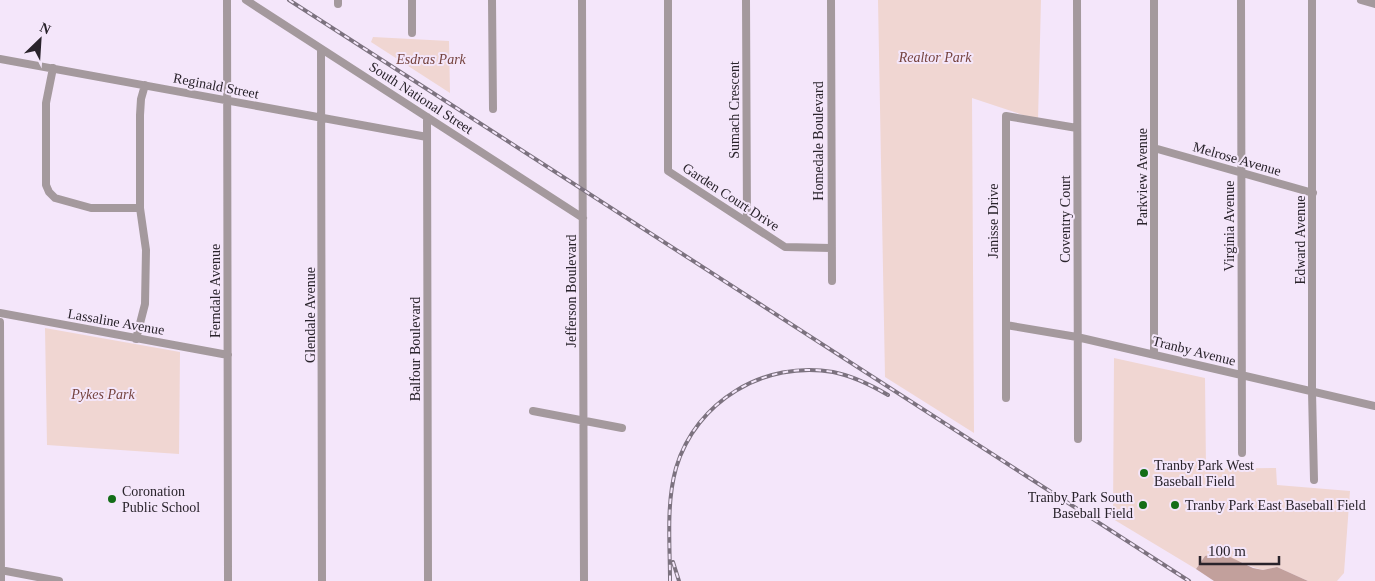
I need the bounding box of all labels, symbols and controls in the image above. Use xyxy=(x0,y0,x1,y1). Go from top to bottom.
north arrow xyxy=(15,15,65,65)
text: N xyxy=(38,20,53,38)
park label: Realtor Park xyxy=(898,50,972,65)
park label: Esdras Park xyxy=(395,52,467,67)
street label: South National Street xyxy=(366,59,476,137)
street label: Sumach Crescent xyxy=(727,61,742,159)
street label: Reginald Street xyxy=(172,70,260,102)
street label: Homedale Boulevard xyxy=(811,81,826,201)
street label: Parkview Avenue xyxy=(1135,128,1150,226)
street label: Melrose Avenue xyxy=(1191,139,1283,179)
street label: Garden Court Drive xyxy=(680,160,782,234)
street label: Coventry Court xyxy=(1058,175,1073,263)
street label: Virginia Avenue xyxy=(1222,181,1237,271)
street label: Janisse Drive xyxy=(986,183,1001,259)
street label: Edward Avenue xyxy=(1293,196,1308,284)
street label: Jefferson Boulevard xyxy=(564,235,579,347)
street label: Ferndale Avenue xyxy=(208,244,223,338)
street label: Glendale Avenue xyxy=(303,267,318,363)
street label: Balfour Boulevard xyxy=(408,297,423,401)
street label: Lassaline Avenue xyxy=(66,306,166,338)
street label: Tranby Avenue xyxy=(1151,333,1237,369)
park label: Pykes Park xyxy=(70,387,135,402)
place label: Tranby Park West Baseball Field xyxy=(1154,458,1254,489)
marker: Tranby Park West Baseball Field xyxy=(1138,467,1150,479)
place label: Coronation Public School xyxy=(122,484,200,515)
place label: Tranby Park South Baseball Field xyxy=(1028,490,1133,521)
marker: Coronation Public School xyxy=(106,493,118,505)
place label: Tranby Park East Baseball Field xyxy=(1185,498,1366,513)
marker: Tranby Park South Baseball Field xyxy=(1137,499,1149,511)
marker: Tranby Park East Baseball Field xyxy=(1169,499,1181,511)
scale bar xyxy=(1200,534,1279,566)
text: 100 m xyxy=(1208,543,1246,559)

